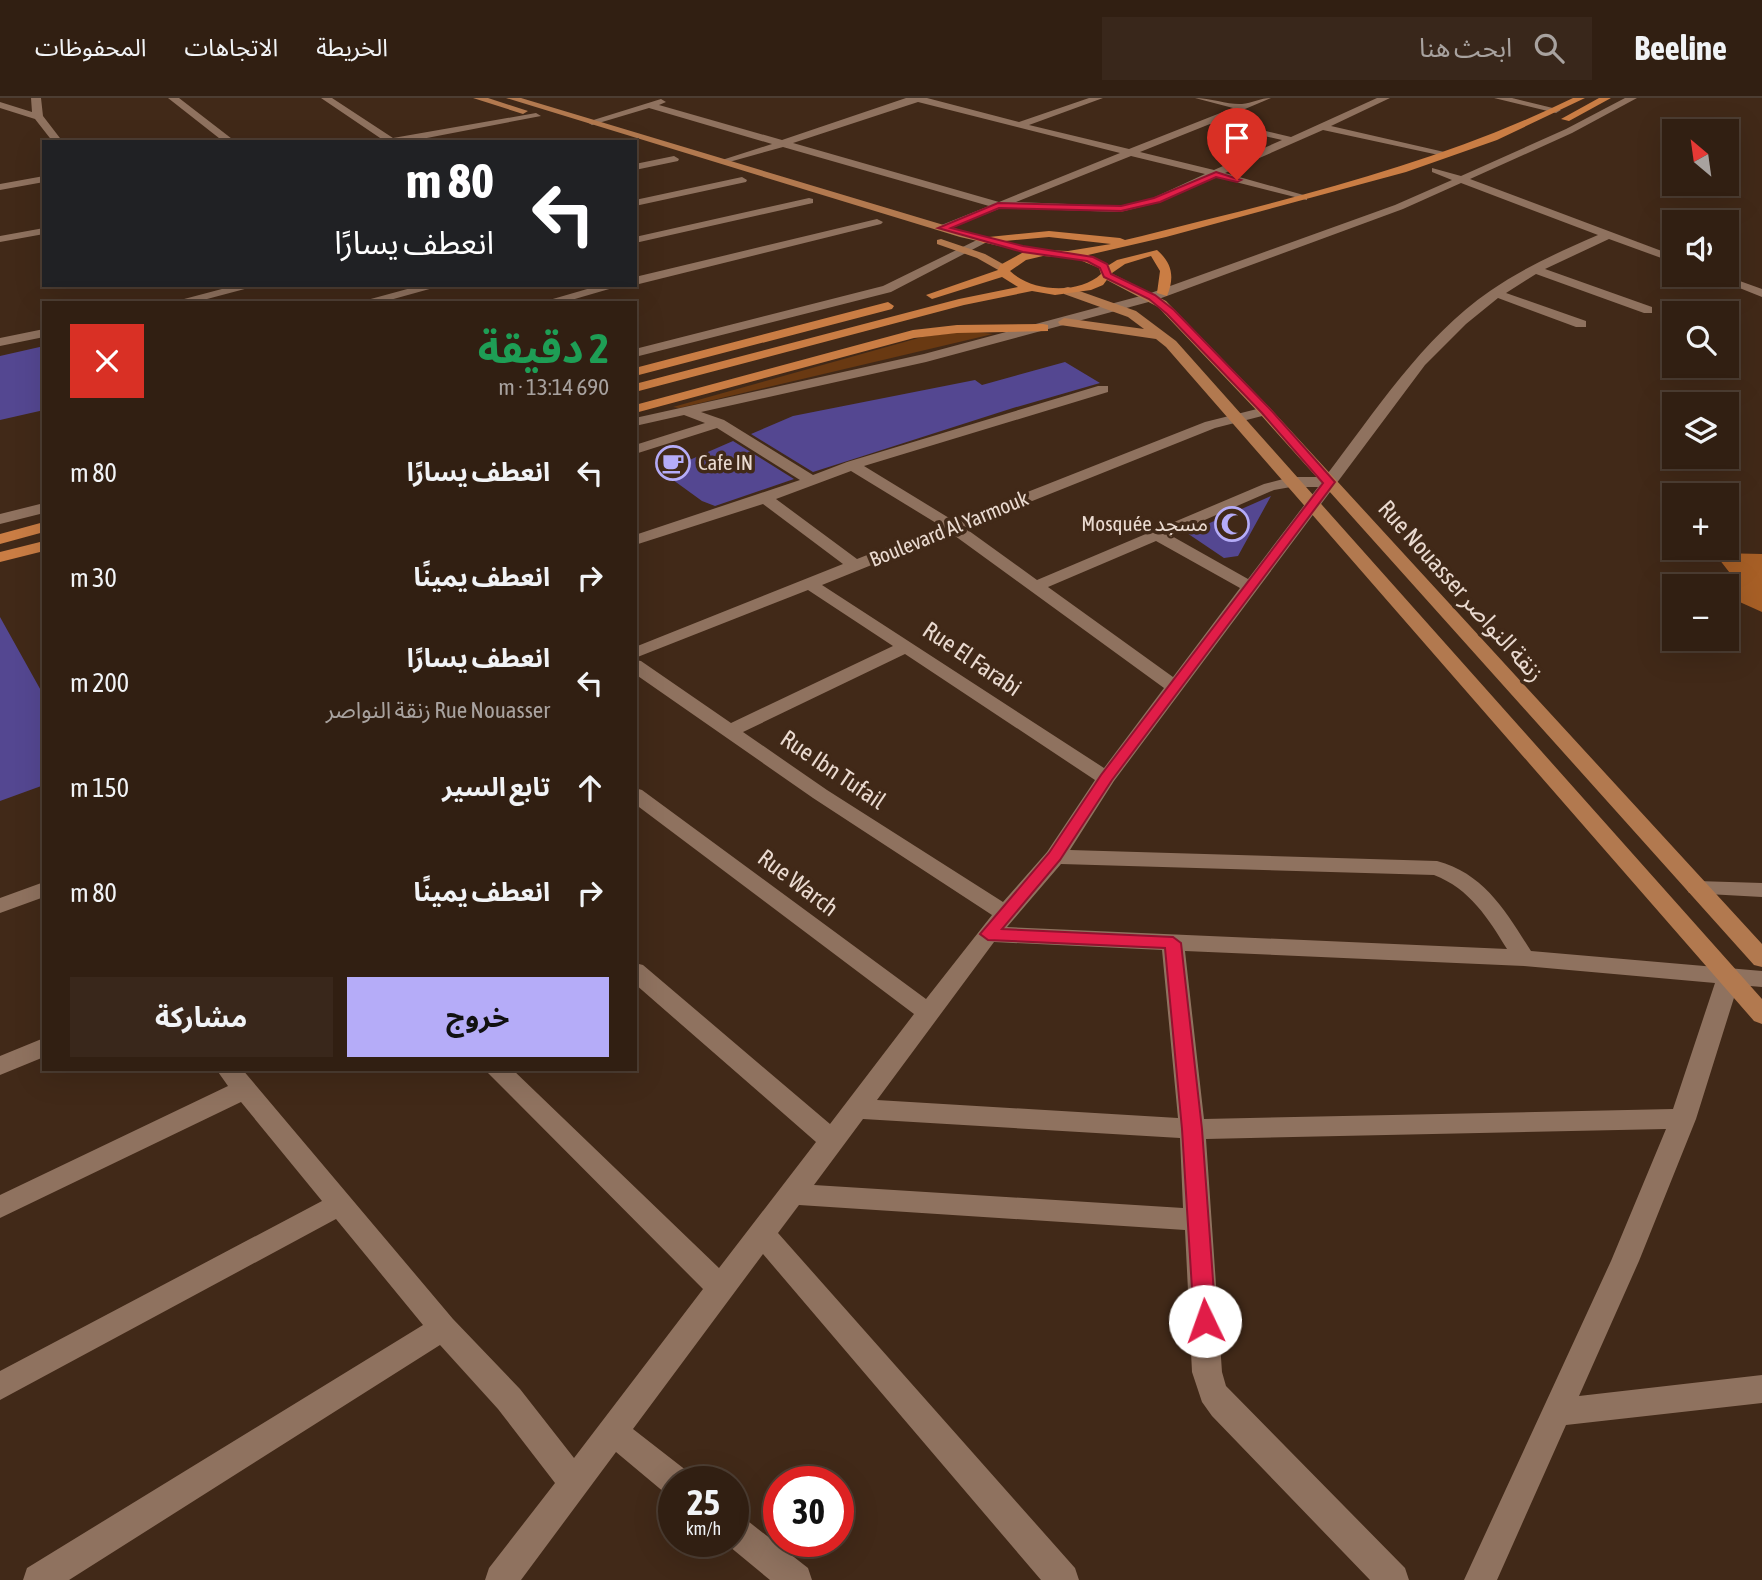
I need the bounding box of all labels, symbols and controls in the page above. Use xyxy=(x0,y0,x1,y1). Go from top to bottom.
search box xyxy=(1102,17,1592,80)
icon: search xyxy=(1530,29,1568,67)
text: Beeline xyxy=(1634,29,1727,67)
text: ابحث هنا xyxy=(1419,33,1512,63)
text: المحفوظات xyxy=(35,34,146,61)
text: الاتجاهات xyxy=(184,34,278,61)
text: الخريطة xyxy=(316,34,388,61)
pin xyxy=(1207,108,1267,180)
icon: arrive xyxy=(1218,119,1256,157)
north arrow xyxy=(1662,119,1740,196)
map controls xyxy=(1662,119,1739,651)
text: 80 m xyxy=(406,152,494,208)
icon: left xyxy=(518,168,609,259)
button: sound xyxy=(1662,210,1739,287)
text: انعطف يسارًا xyxy=(334,224,494,261)
button: search xyxy=(1662,301,1739,378)
button: close xyxy=(70,324,144,398)
text: 2 دقيقة xyxy=(478,324,609,372)
text: 690 m · 13:14 xyxy=(498,374,609,400)
button: layers xyxy=(1662,392,1739,469)
cafe icon: Cafe IN xyxy=(654,444,692,482)
place label: Cafe IN xyxy=(698,450,753,474)
icon: left xyxy=(571,454,609,492)
text: انعطف يسارًا xyxy=(407,457,550,487)
text: 80 m xyxy=(70,458,117,488)
button: + xyxy=(1662,483,1739,560)
street label: Boulevard Al Yarmouk xyxy=(866,485,1031,571)
street label: Rue Nouasser زنقة النواصر xyxy=(1372,495,1550,687)
mosque icon: Mosquée مسجد xyxy=(1213,505,1251,543)
place label: Mosquée مسجد xyxy=(1081,511,1208,535)
icon: right xyxy=(571,559,609,597)
text: انعطف يمينًا xyxy=(413,562,550,592)
text: 30 m xyxy=(70,563,117,593)
button: − xyxy=(1662,574,1739,651)
street label: Rue El Farabi xyxy=(918,616,1027,701)
text: انعطف يسارًا xyxy=(407,643,550,673)
icon: left xyxy=(571,664,609,702)
text: 200 m xyxy=(70,668,129,698)
text: Rue Nouasser زنقة النواصر xyxy=(326,697,550,723)
street label: Rue Ibn Tufail xyxy=(776,725,891,815)
icon: ahead xyxy=(571,769,609,807)
text: تابع السير xyxy=(442,772,550,802)
text: 150 m xyxy=(70,773,129,803)
street label: Rue Warch xyxy=(753,844,844,921)
icon: right xyxy=(571,874,609,912)
text: انعطف يمينًا xyxy=(413,877,550,907)
text: 80 m xyxy=(70,878,117,908)
button: مشاركة xyxy=(70,977,333,1057)
button: خروج xyxy=(347,977,609,1057)
position arrow xyxy=(1168,1284,1242,1358)
speed limit sign: 30 xyxy=(763,1466,854,1557)
text: 25 xyxy=(687,1482,720,1522)
text: km/h xyxy=(686,1518,721,1539)

